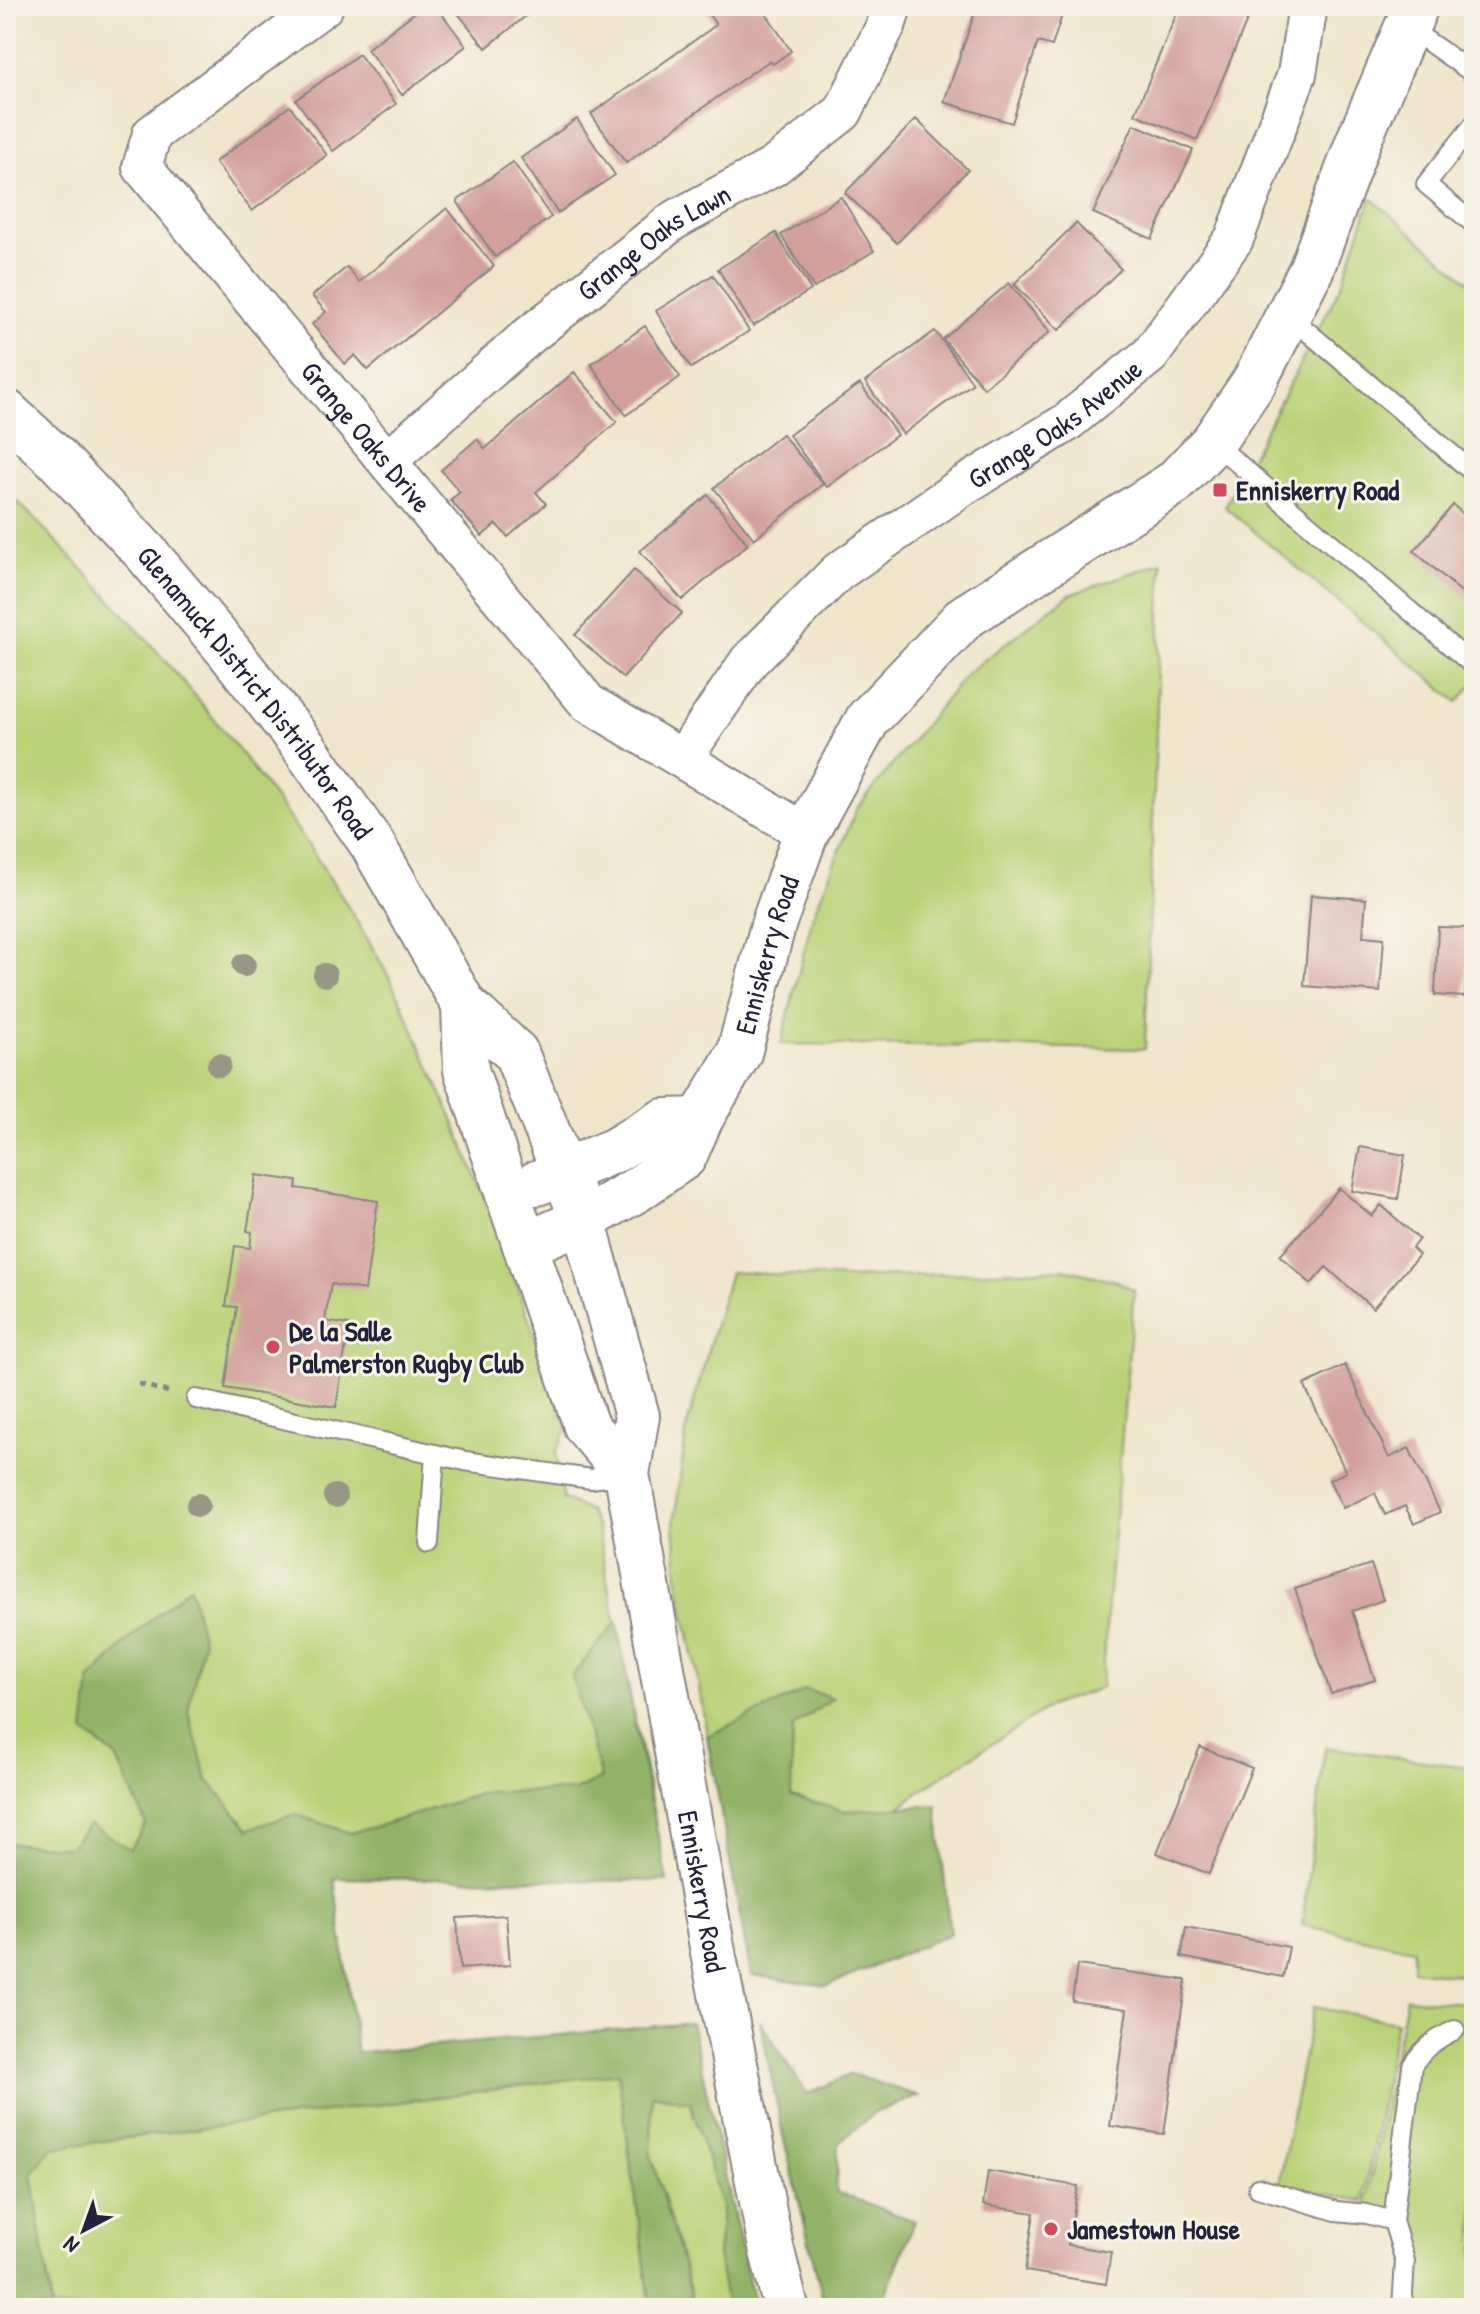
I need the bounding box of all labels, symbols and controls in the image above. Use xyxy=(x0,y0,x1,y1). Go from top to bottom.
street label: Grange Oaks Lawn xyxy=(569,174,737,309)
street label: Grange Oaks Avenue xyxy=(961,350,1150,498)
street label: Grange Oaks Drive xyxy=(292,353,441,521)
place label: Enniskerry Road xyxy=(1236,471,1399,510)
marker: Enniskerry Road xyxy=(1211,481,1229,499)
street label: Glenamuck District Distributor Road xyxy=(129,538,382,847)
street label: Enniskerry Road xyxy=(726,870,808,1038)
place label: De la Salle Palmerston Rugby Club xyxy=(289,1312,524,1383)
marker: De la Salle Palmerston Rugby Club xyxy=(264,1338,282,1356)
street label: Enniskerry Road xyxy=(669,1808,735,1976)
north arrow xyxy=(44,2190,124,2270)
place label: Jamestown House xyxy=(1067,2210,1241,2248)
marker: Jamestown House xyxy=(1042,2220,1060,2238)
text: N xyxy=(56,2230,85,2260)

